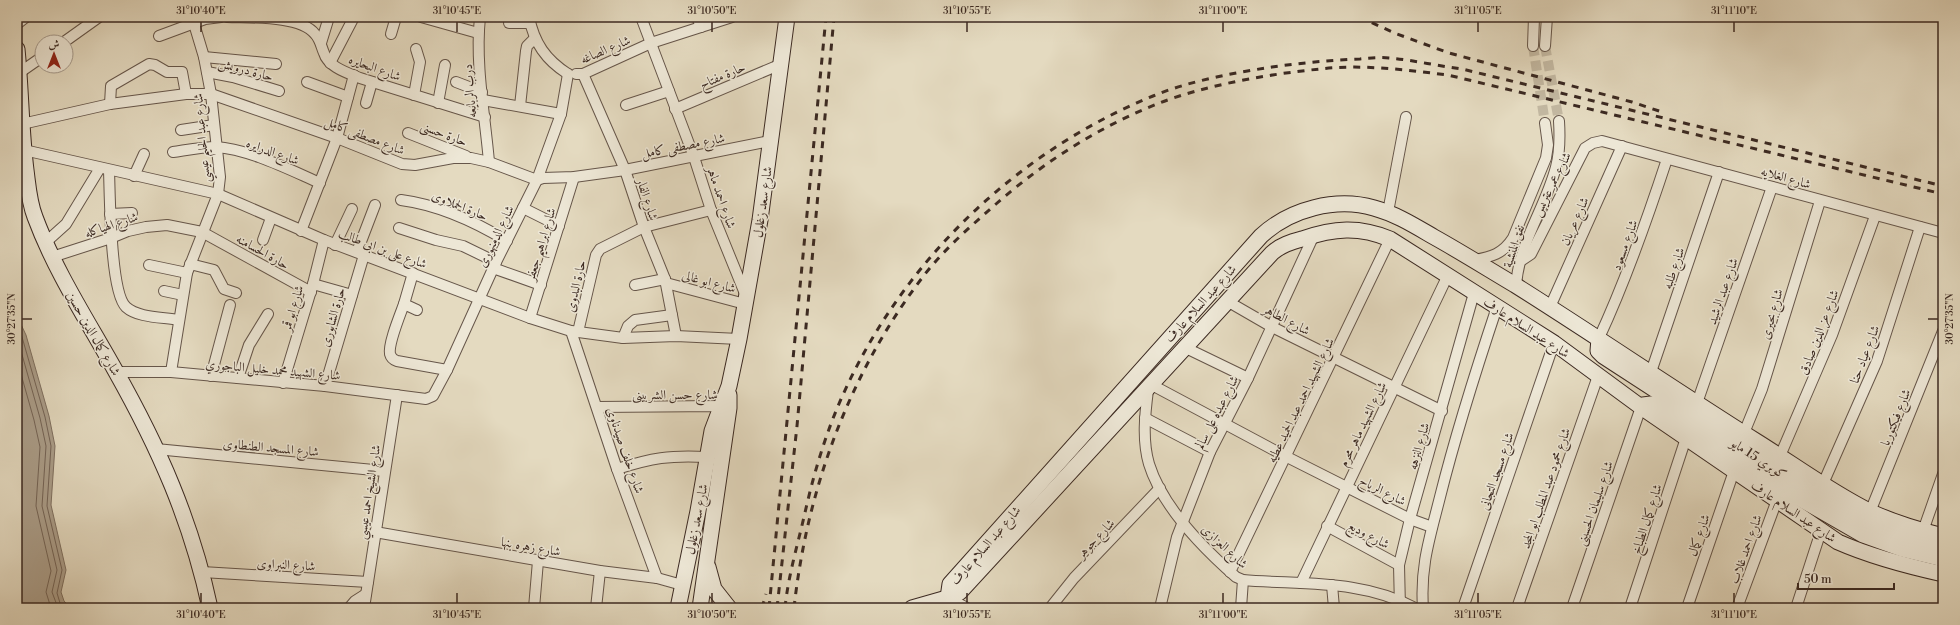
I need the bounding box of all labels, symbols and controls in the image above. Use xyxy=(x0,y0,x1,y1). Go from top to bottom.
text: 31°10'40"E xyxy=(176,5,226,17)
text: 31°10'45"E xyxy=(433,5,481,17)
text: 31°10'50"E xyxy=(687,5,737,17)
text: 31°10'55"E xyxy=(943,5,991,17)
text: 31°11'00"E xyxy=(1199,5,1247,17)
text: 31°11'05"E xyxy=(1454,5,1502,17)
text: 31°11'10"E xyxy=(1711,5,1757,17)
street label: شارع الصاغه xyxy=(578,32,634,70)
north arrow xyxy=(34,34,74,74)
text: ش xyxy=(49,38,60,52)
street label: شارع البحايره xyxy=(345,51,403,88)
street label: حارة درويش xyxy=(216,55,275,86)
street label: حارة مفتاح xyxy=(697,59,749,95)
street label: درب الربايعه xyxy=(460,63,480,118)
street label: شارع عبد الحليم عيسي xyxy=(190,92,219,183)
street label: شارع مصطفى كامل xyxy=(321,113,407,161)
street label: حارة حسنى xyxy=(418,118,469,151)
street label: شارع مصطفى كامل xyxy=(640,130,727,165)
street label: شارع الدرايره xyxy=(243,135,301,172)
street label: شارع عمر عتريس xyxy=(1529,150,1578,221)
street label: شارع احمد ماهر xyxy=(699,162,739,232)
street label: شارع الغلايه xyxy=(1758,163,1813,196)
street label: شارع سعد زغلول xyxy=(750,166,779,239)
street label: شارع الفار xyxy=(629,174,661,223)
street label: حارة الحملاوى xyxy=(429,187,490,224)
street label: شارع عريان xyxy=(1557,195,1595,249)
street label: شارع الدمنهورى xyxy=(474,203,520,271)
street label: شارع ابراهيم جعفر xyxy=(522,206,564,286)
street label: شارع الهياكله xyxy=(83,209,141,244)
street label: شارع مسعود xyxy=(1608,218,1644,274)
street label: نفق المنشية xyxy=(1500,223,1528,270)
street label: شارع على بن ابى طالب xyxy=(335,225,429,275)
street label: حارة الحسامنه xyxy=(233,231,292,273)
street label: شارع طلبه xyxy=(1659,245,1691,292)
street label: شارع عبد الرشيد xyxy=(1704,256,1745,328)
street label: حارة البدوى xyxy=(562,258,590,314)
street label: شارع عبد السلام عارف xyxy=(1162,261,1242,348)
street label: شارع ابو غالى xyxy=(679,267,737,300)
street label: شارع ابو قمر xyxy=(278,283,310,336)
street label: حارة الشابورى xyxy=(317,286,349,349)
street label: شارع بحيرى xyxy=(1757,287,1790,342)
street label: شارع عز الدين صادق xyxy=(1795,287,1845,378)
street label: شارع كمال الدين حسين xyxy=(60,288,124,380)
text: 30°27'35"N xyxy=(6,293,18,345)
text: 30°27'35"N xyxy=(1944,293,1956,345)
street label: شارع عبد السلام عارف xyxy=(1479,294,1573,364)
street label: شارع الطاهر xyxy=(1257,300,1313,342)
street label: شارع عياد حنا xyxy=(1847,323,1886,387)
street label: شارع الشهيد احمد عبد الحميد عطيه xyxy=(1264,335,1341,467)
street label: شارع الشهيد محمد خليل الباجوري xyxy=(204,356,341,387)
street label: شارع عبده على سالم xyxy=(1191,373,1245,453)
street label: شارع الشهيد ماهر محرم xyxy=(1335,379,1393,471)
street label: شارع حسن الشربينى xyxy=(632,387,718,406)
street label: شارع فيكتوريا xyxy=(1877,387,1917,449)
street label: شارع خلف صيدناوى xyxy=(600,405,647,497)
street label: شارع النزهه xyxy=(1405,421,1436,473)
street label: شارع محمود عبد المطلب ابو المجد xyxy=(1518,426,1577,552)
street label: شارع مسجد التجانى xyxy=(1476,430,1521,513)
street label: كوبري 15 مايو xyxy=(1725,434,1789,484)
street label: شارع المسجد الطنطاوى xyxy=(222,436,320,463)
street label: شارع الشيخ احمد عيسي xyxy=(354,444,388,541)
street label: شارع سليمان الحسينى xyxy=(1573,459,1620,549)
street label: شارع الرياح xyxy=(1355,472,1409,512)
street label: شارع عبد السلام عارف xyxy=(1746,477,1839,549)
street label: شارع سعد زغلول xyxy=(682,482,715,556)
street label: شارع كمال الطباخ xyxy=(1628,482,1669,557)
street label: شارع عبد السلام عارف xyxy=(947,503,1027,590)
street label: شارع كمال xyxy=(1684,512,1716,559)
street label: شارع احمد غلاب xyxy=(1726,513,1769,587)
street label: شارع جوهر xyxy=(1072,516,1121,565)
street label: شارع وديع xyxy=(1343,517,1392,556)
street label: شارع العزازى xyxy=(1196,521,1251,574)
street label: شارع زهره بنها xyxy=(499,534,562,563)
street label: شارع النبراوى xyxy=(256,555,316,578)
scale bar xyxy=(1798,565,1894,591)
text: 50 m xyxy=(1804,572,1832,587)
text: 31°10'40"E xyxy=(176,609,226,621)
text: 31°10'45"E xyxy=(433,609,481,621)
text: 31°10'50"E xyxy=(687,609,737,621)
text: 31°10'55"E xyxy=(943,609,991,621)
text: 31°11'00"E xyxy=(1199,609,1247,621)
text: 31°11'05"E xyxy=(1454,609,1502,621)
text: 31°11'10"E xyxy=(1711,609,1757,621)

